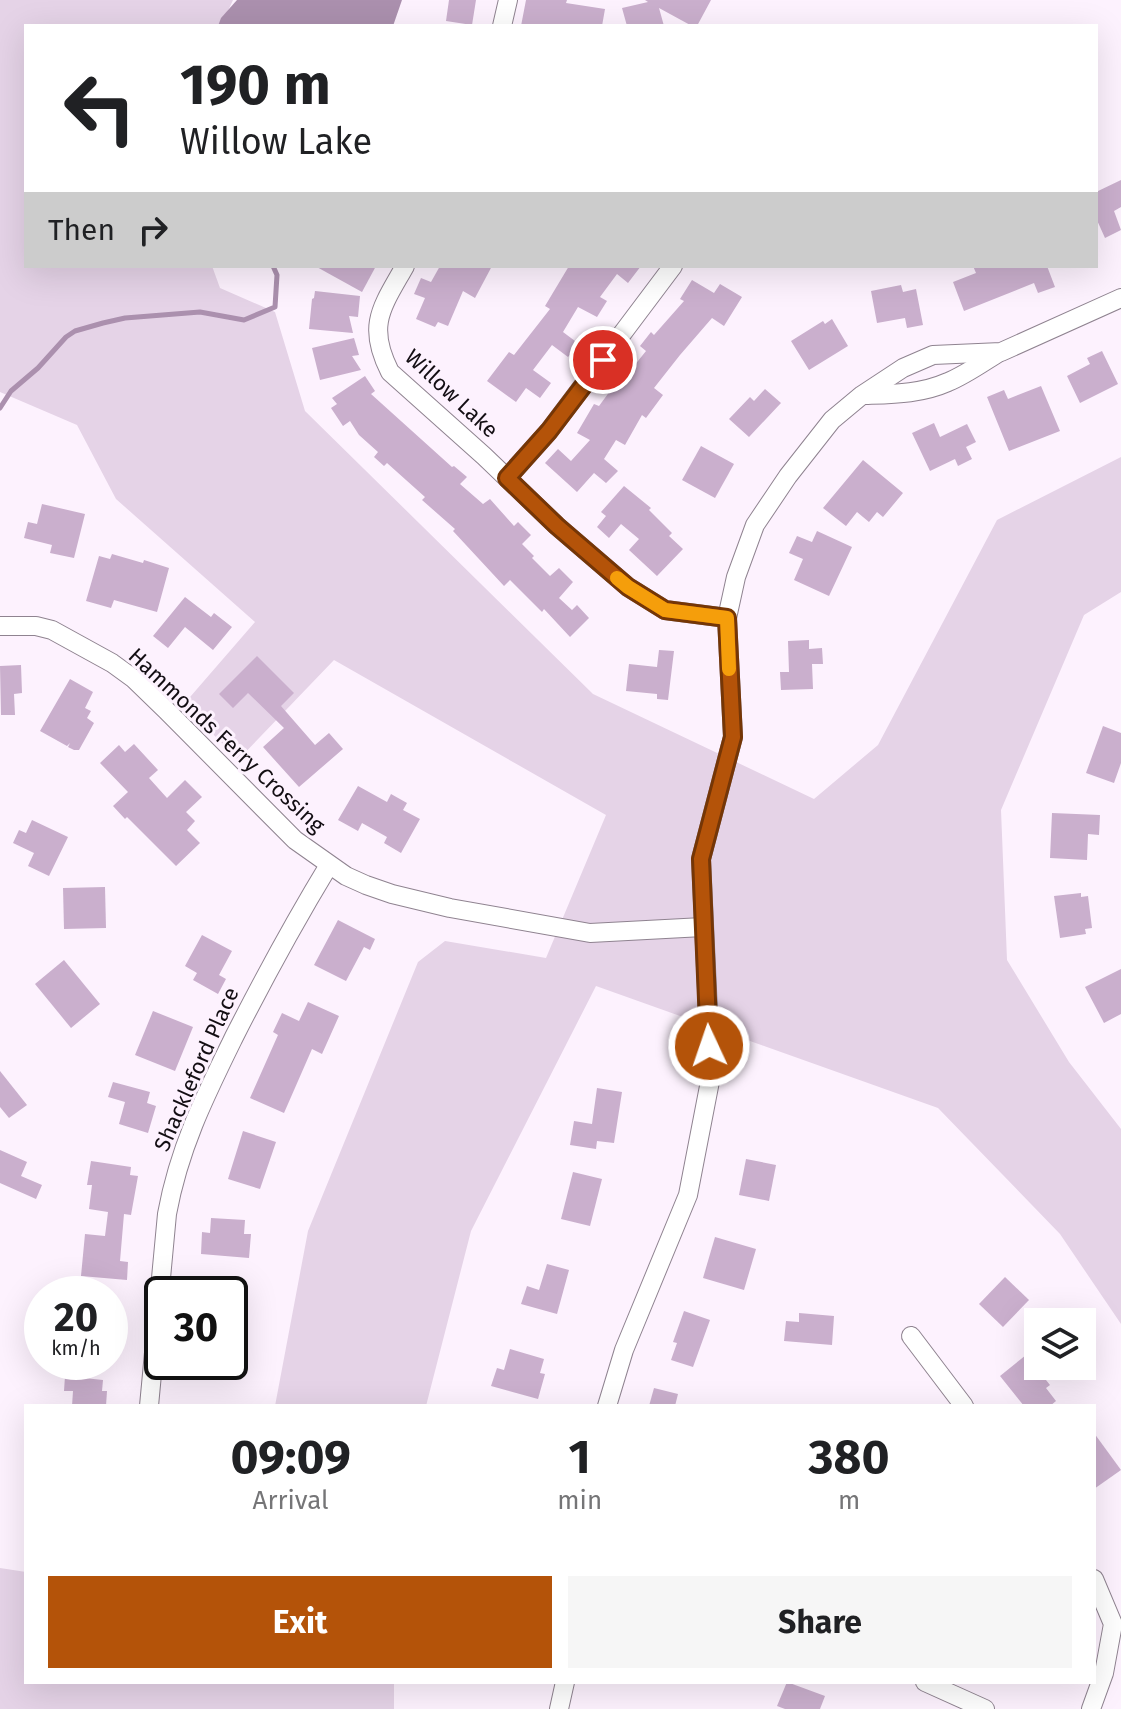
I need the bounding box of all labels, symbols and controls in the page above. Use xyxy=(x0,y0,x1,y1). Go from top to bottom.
text: 190 m xyxy=(180,52,331,119)
icon: left xyxy=(48,56,152,160)
text: Willow Lake xyxy=(180,120,372,164)
icon: right xyxy=(131,208,175,252)
text: Then xyxy=(48,212,115,248)
pin xyxy=(569,326,637,394)
icon: arrive xyxy=(581,338,625,382)
street label: Willow Lake xyxy=(400,343,504,443)
street label: Hammonds Ferry Crossing xyxy=(123,642,331,839)
street label: Shackleford Place xyxy=(148,983,245,1155)
position arrow xyxy=(667,1004,751,1088)
speed limit sign: 30 xyxy=(144,1276,248,1380)
text: 20 xyxy=(54,1294,98,1342)
map controls xyxy=(1024,1308,1096,1380)
button: layers xyxy=(1024,1308,1096,1380)
text: km/h xyxy=(51,1336,101,1360)
text: 09:09 xyxy=(230,1428,351,1486)
text: 1 xyxy=(569,1428,591,1486)
text: 380 xyxy=(809,1428,890,1486)
text: Arrival xyxy=(253,1485,329,1516)
text: min xyxy=(557,1485,602,1516)
text: m xyxy=(838,1485,860,1516)
button: Exit xyxy=(48,1576,552,1668)
button: Share xyxy=(568,1576,1072,1668)

